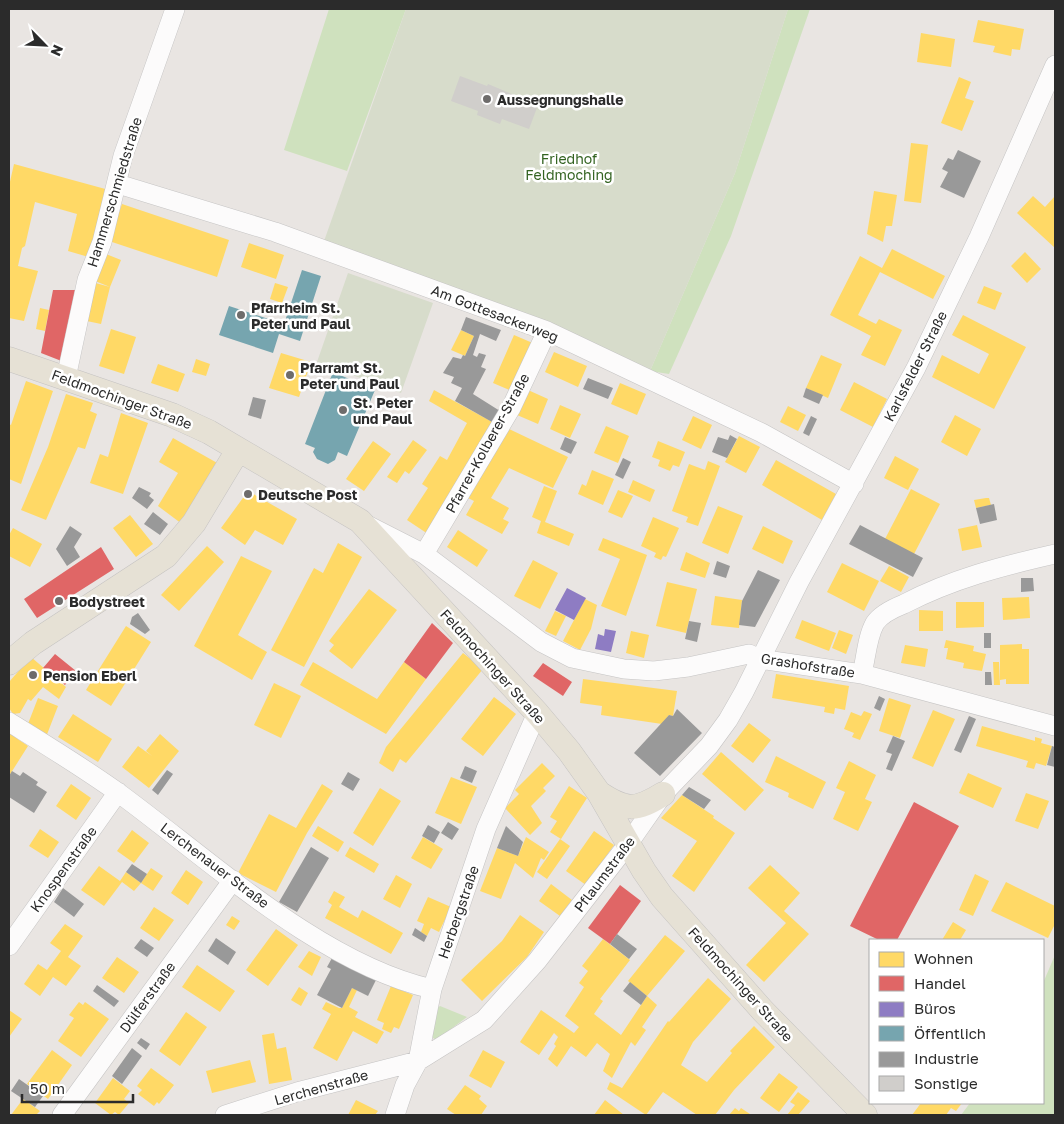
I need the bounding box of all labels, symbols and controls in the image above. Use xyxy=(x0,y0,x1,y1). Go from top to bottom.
north arrow xyxy=(20,20,70,70)
text: N xyxy=(47,42,67,59)
place label: Aussegnungshalle xyxy=(497,91,624,108)
marker: Aussegnungshalle xyxy=(481,93,493,105)
street label: Hammerschmiedstraße xyxy=(83,115,145,269)
park label: Friedhof Feldmoching xyxy=(525,150,613,183)
street label: Am Gottesackerweg xyxy=(429,281,561,345)
place label: Pfarrheim St. Peter und Paul xyxy=(251,299,351,332)
street label: Karlsfelder Straße xyxy=(880,308,950,424)
marker: Pfarrheim St. Peter und Paul xyxy=(235,309,247,321)
place label: Pfarramt St. Peter und Paul xyxy=(300,359,400,392)
street label: Feldmochinger Straße xyxy=(50,366,194,432)
marker: Pfarramt St. Peter und Paul xyxy=(284,369,296,381)
street label: Pfarrer-Kolberer-Straße xyxy=(442,370,532,516)
place label: St. Peter und Paul xyxy=(353,394,413,427)
marker: St. Peter und Paul xyxy=(337,404,349,416)
place label: Deutsche Post xyxy=(258,486,358,503)
marker: Deutsche Post xyxy=(242,488,254,500)
place label: Bodystreet xyxy=(69,593,145,610)
marker: Bodystreet xyxy=(53,595,65,607)
street label: Feldmochinger Straße xyxy=(437,605,549,727)
street label: Grashofstraße xyxy=(760,649,856,681)
place label: Pension Eberl xyxy=(43,667,137,684)
marker: Pension Eberl xyxy=(27,669,39,681)
street label: Lerchenauer Straße xyxy=(157,819,273,911)
street label: Knospenstraße xyxy=(26,823,100,915)
street label: Pflaumstraße xyxy=(570,833,638,915)
street label: Herbergstraße xyxy=(434,863,482,961)
street label: Feldmochinger Straße xyxy=(685,923,797,1045)
legend xyxy=(869,939,1044,1104)
text: Wohnen xyxy=(914,949,973,967)
street label: Dülferstraße xyxy=(116,958,178,1036)
text: Handel xyxy=(914,974,966,992)
text: Büros xyxy=(914,999,956,1017)
text: Öffentlich xyxy=(914,1024,986,1042)
text: Industrie xyxy=(914,1049,979,1067)
street label: Lerchenstraße xyxy=(272,1065,370,1109)
scale bar xyxy=(22,1072,134,1104)
text: Sonstige xyxy=(914,1074,978,1092)
text: 50 m xyxy=(30,1079,65,1097)

